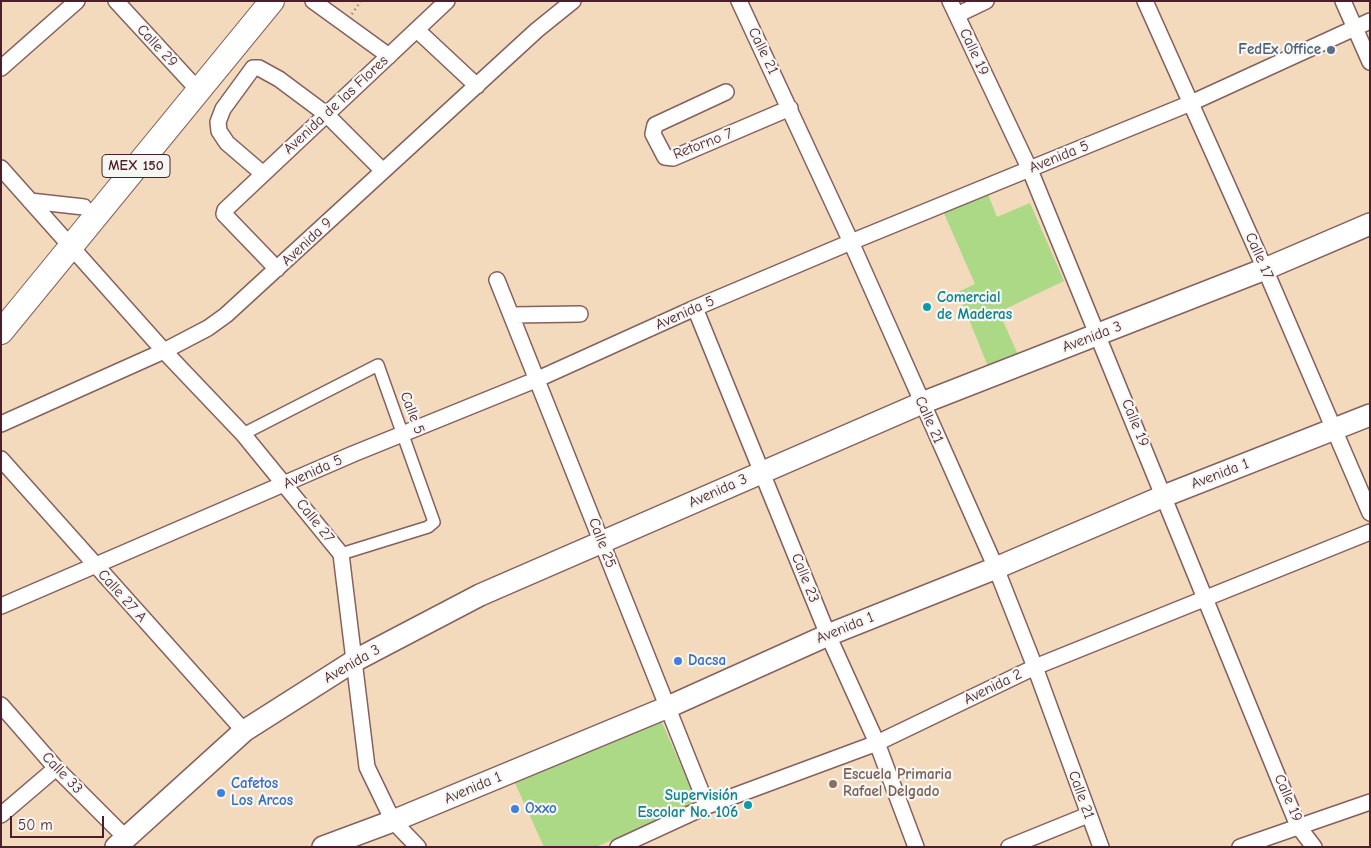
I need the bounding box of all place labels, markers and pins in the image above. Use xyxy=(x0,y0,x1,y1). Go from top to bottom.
place label: FedEx Office xyxy=(1238,41,1321,59)
marker: FedEx Office xyxy=(1325,44,1337,56)
place label: Comercial de Maderas xyxy=(937,289,1012,324)
marker: Comercial de Maderas xyxy=(921,301,933,313)
place label: Dacsa xyxy=(688,652,726,670)
marker: Dacsa xyxy=(672,655,684,667)
place label: Escuela Primaria Rafael Delgado xyxy=(843,766,952,801)
place label: Cafetos Los Arcos xyxy=(231,775,293,810)
marker: Escuela Primaria Rafael Delgado xyxy=(827,778,839,790)
marker: Cafetos Los Arcos xyxy=(215,787,227,799)
place label: Supervisión Escolar No. 106 xyxy=(637,787,738,822)
marker: Supervisión Escolar No. 106 xyxy=(742,799,754,811)
place label: Oxxo xyxy=(525,800,557,818)
marker: Oxxo xyxy=(509,803,521,815)

